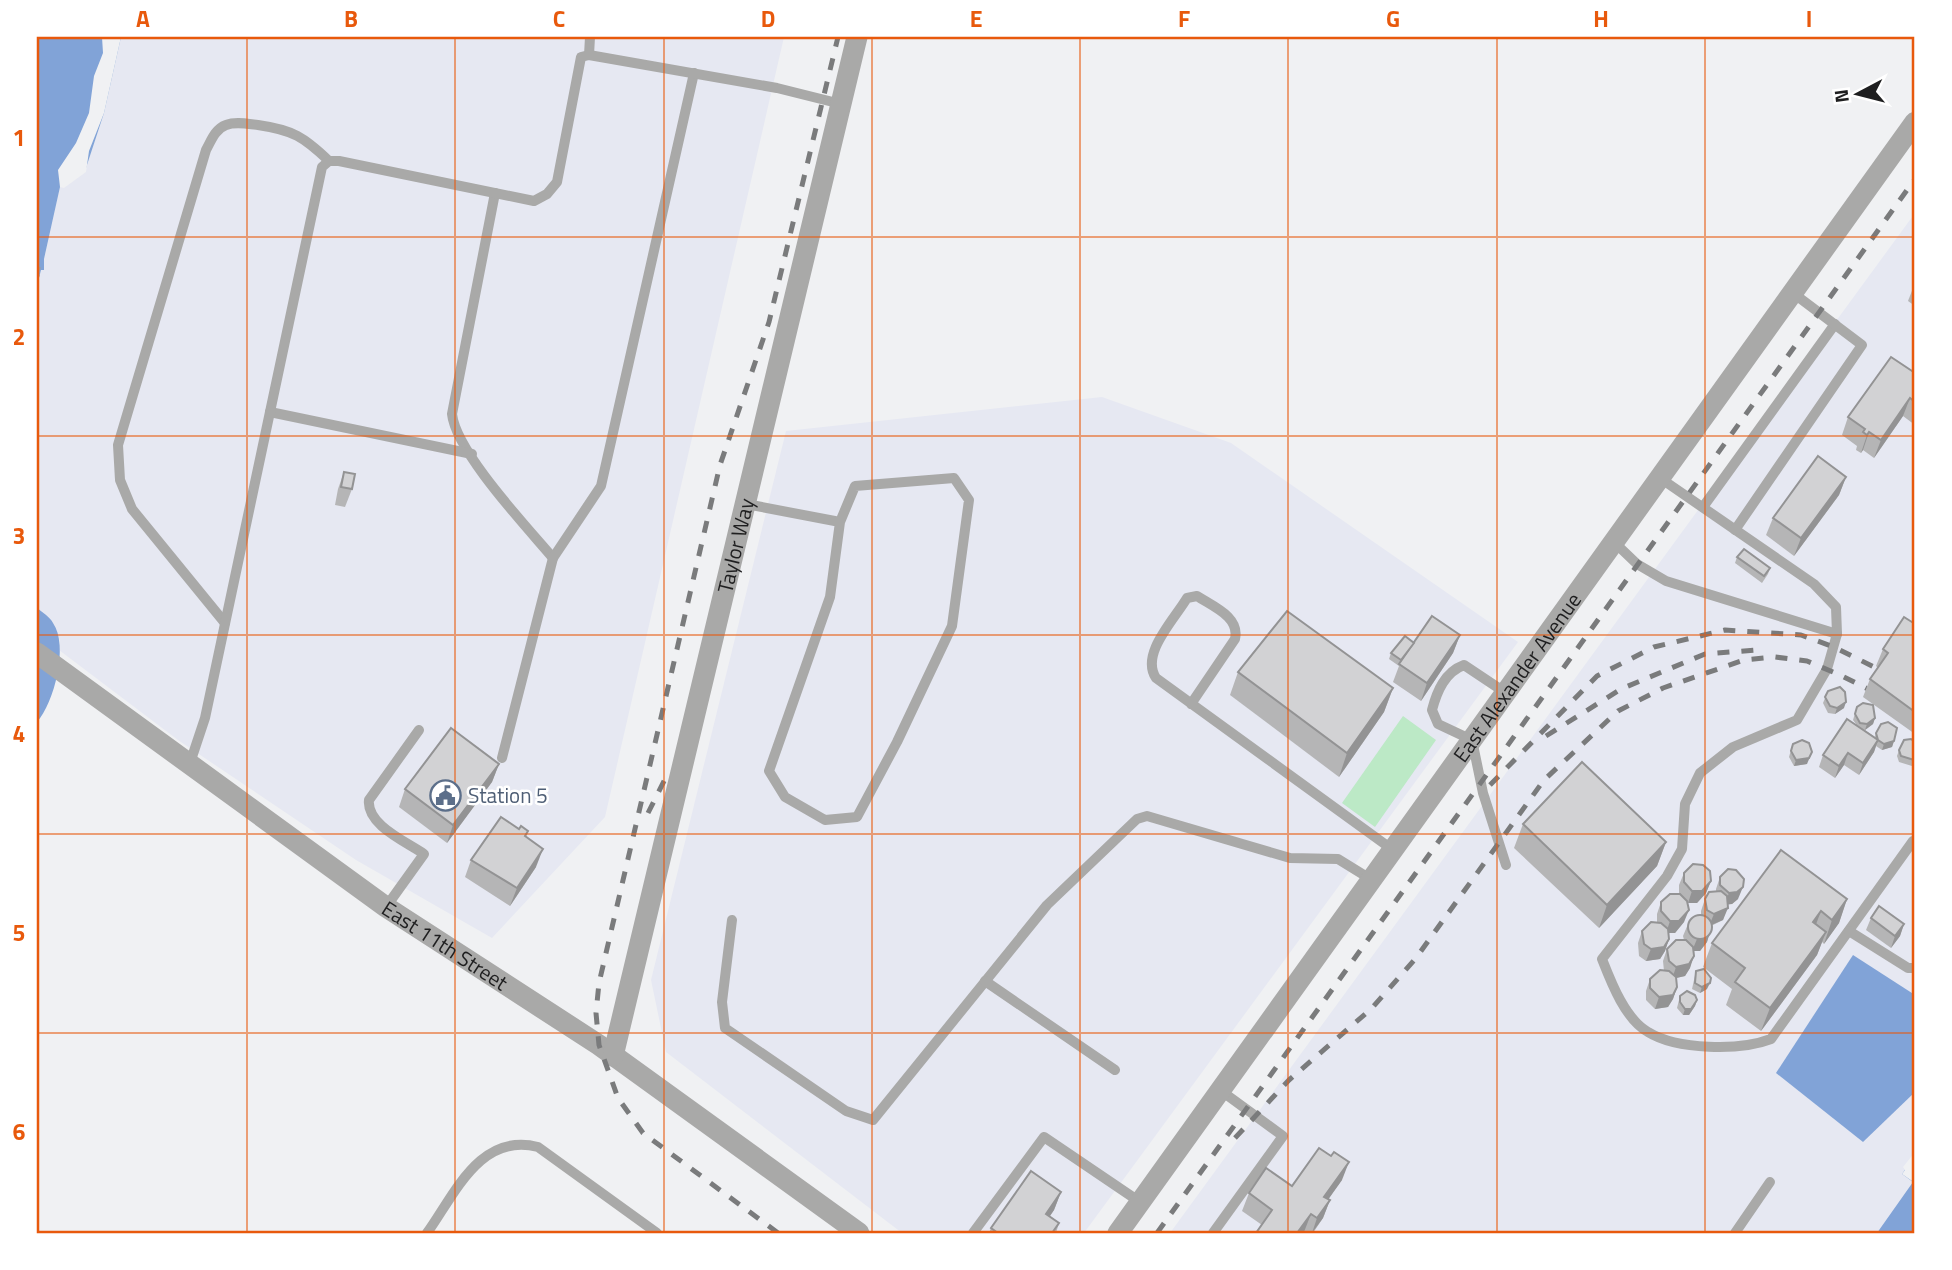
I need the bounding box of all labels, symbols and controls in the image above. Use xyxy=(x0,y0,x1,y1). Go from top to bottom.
text: A xyxy=(136,1,150,36)
text: B xyxy=(344,1,358,36)
text: C xyxy=(553,1,565,36)
text: D xyxy=(761,1,775,36)
text: E xyxy=(970,1,982,36)
text: F xyxy=(1178,1,1190,36)
text: G xyxy=(1386,1,1400,36)
text: H xyxy=(1593,1,1609,36)
text: I xyxy=(1806,1,1812,36)
north arrow xyxy=(1822,60,1892,130)
text: N xyxy=(1825,88,1856,104)
text: 1 xyxy=(13,120,25,155)
text: 2 xyxy=(13,319,25,354)
street label: Taylor Way xyxy=(708,495,762,596)
text: 3 xyxy=(13,518,25,553)
street label: East Alexander Avenue xyxy=(1445,586,1589,769)
text: 4 xyxy=(13,716,25,751)
public building icon: Station 5 xyxy=(428,778,462,812)
place label: Station 5 xyxy=(468,779,548,811)
street label: East 11th Street xyxy=(376,892,515,998)
text: 5 xyxy=(13,915,25,950)
text: 6 xyxy=(13,1114,26,1149)

